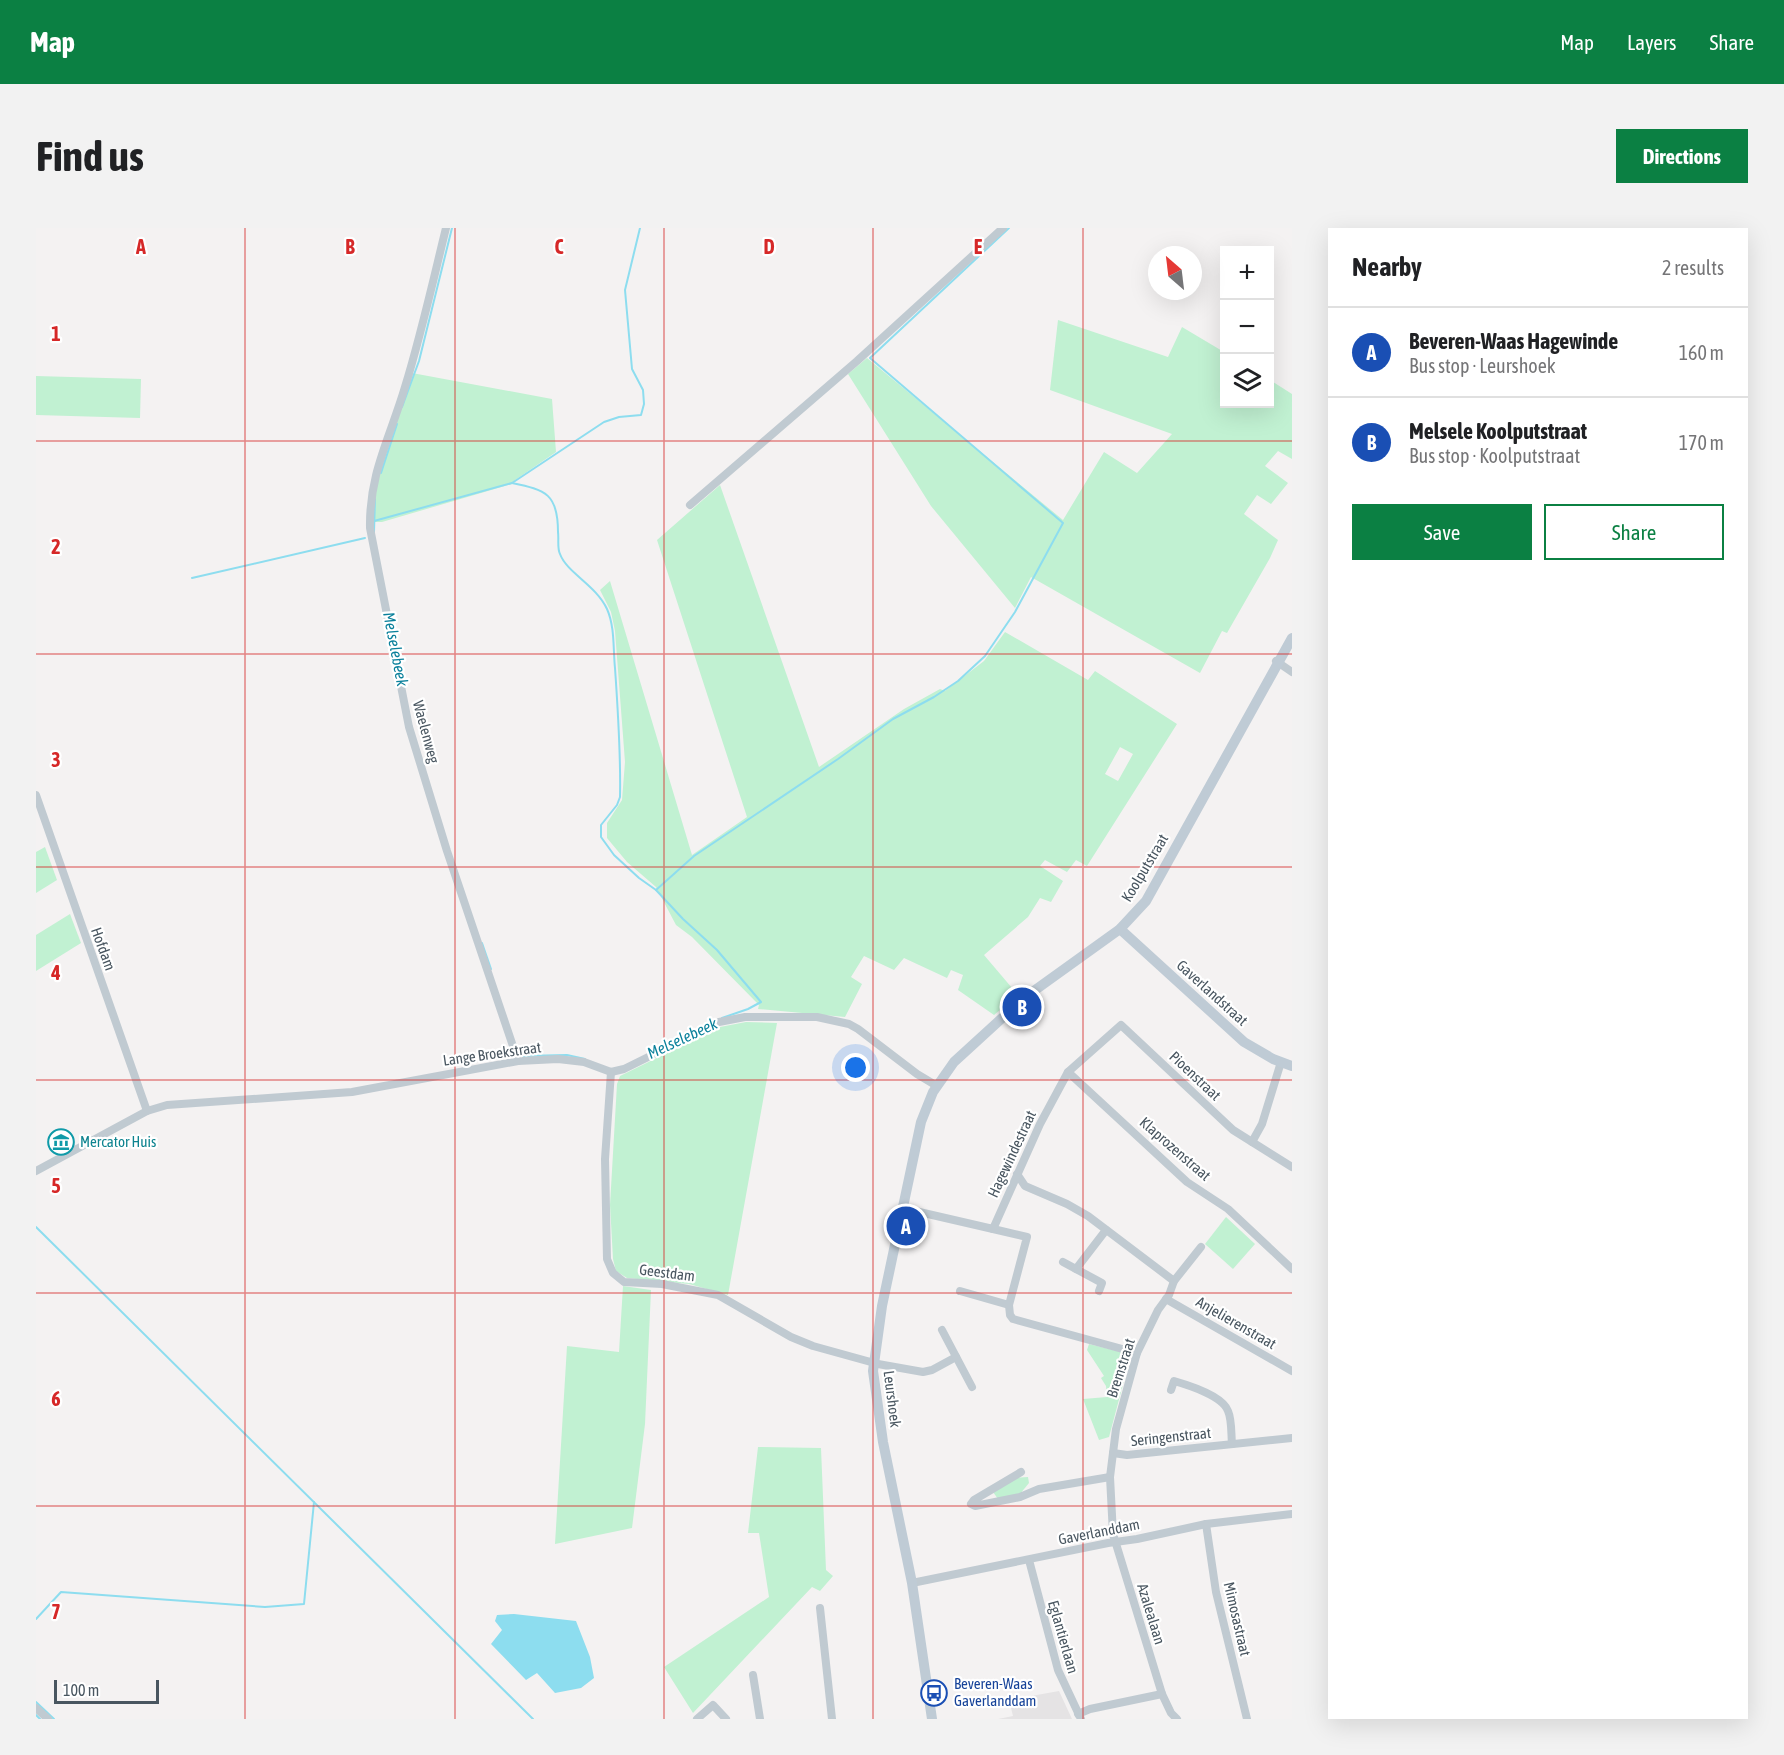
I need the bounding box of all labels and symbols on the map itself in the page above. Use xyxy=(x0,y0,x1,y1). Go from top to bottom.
text: A xyxy=(135,235,146,258)
text: B xyxy=(345,235,355,258)
text: C xyxy=(555,235,564,258)
text: D xyxy=(763,235,775,258)
text: E xyxy=(974,235,983,258)
north arrow xyxy=(1148,246,1202,300)
text: 1 xyxy=(51,322,61,345)
text: 2 xyxy=(51,535,61,558)
water label: Melselebeek xyxy=(380,610,412,689)
street label: Waelenweg xyxy=(410,699,443,766)
text: 3 xyxy=(51,748,61,771)
street label: Koolputstraat xyxy=(1118,831,1171,905)
street label: Hofdam xyxy=(88,925,119,973)
street label: Gaverlandstraat xyxy=(1173,956,1251,1029)
text: 4 xyxy=(50,961,61,984)
pin: B xyxy=(1002,984,1042,1030)
water label: Melselebeek xyxy=(644,1014,721,1062)
street label: Lange Broekstraat xyxy=(442,1038,542,1069)
street label: Pioenstraat xyxy=(1166,1048,1224,1104)
your location xyxy=(841,1053,870,1082)
street label: Hagewindestraat xyxy=(984,1108,1039,1200)
street label: Klaprozenstraat xyxy=(1137,1113,1214,1184)
museum icon: Mercator Huis xyxy=(46,1127,76,1157)
place label: Mercator Huis xyxy=(80,1133,156,1150)
text: 5 xyxy=(51,1174,61,1197)
pin: A xyxy=(886,1204,926,1248)
street label: Geestdam xyxy=(638,1261,696,1284)
street label: Anjelierenstraat xyxy=(1193,1293,1279,1352)
street label: Bremstraat xyxy=(1103,1336,1138,1400)
street label: Leurshoek xyxy=(881,1369,904,1429)
text: 6 xyxy=(51,1387,61,1410)
street label: Seringenstraat xyxy=(1130,1424,1212,1449)
street label: Gaverlanddam xyxy=(1057,1515,1141,1548)
street label: Mimosastraat xyxy=(1221,1580,1254,1658)
street label: Azalealaan xyxy=(1134,1581,1169,1646)
street label: Eglantierlaan xyxy=(1045,1598,1082,1675)
text: 7 xyxy=(51,1600,61,1623)
place label: Beveren-Waas Gaverlanddam xyxy=(954,1675,1036,1709)
scale bar xyxy=(54,1677,159,1704)
bus stop icon: Beveren-Waas Gaverlanddam xyxy=(919,1678,949,1708)

